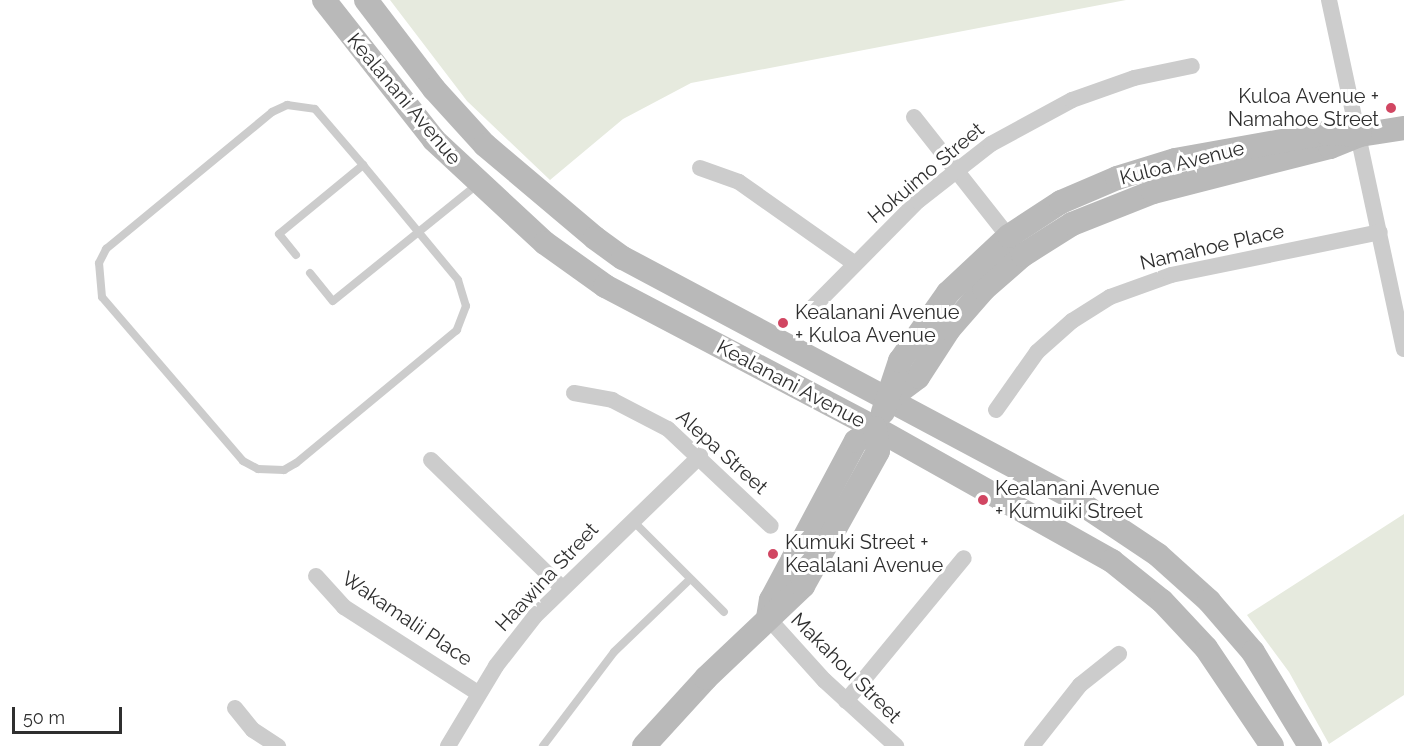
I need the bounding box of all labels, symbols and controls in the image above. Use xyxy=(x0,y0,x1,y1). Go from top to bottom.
street label: Kealanani Avenue xyxy=(342,28,466,170)
place label: Kuloa Avenue + Namahoe Street xyxy=(1228,84,1379,131)
marker: Kuloa Avenue + Namahoe Street xyxy=(1384,101,1398,115)
street label: Hokuimo Street xyxy=(863,117,989,229)
street label: Kuloa Avenue xyxy=(1117,136,1247,190)
street label: Namahoe Place xyxy=(1138,219,1286,275)
place label: Kealanani Avenue + Kuloa Avenue xyxy=(795,300,960,347)
marker: Kealanani Avenue + Kuloa Avenue xyxy=(776,316,790,330)
street label: Kealanani Avenue xyxy=(712,335,870,433)
street label: Alepa Street xyxy=(671,405,773,499)
place label: Kealanani Avenue + Kumuiki Street xyxy=(995,476,1160,523)
marker: Kealanani Avenue + Kumuiki Street xyxy=(976,493,990,507)
street label: Haawina Street xyxy=(491,518,603,636)
place label: Kumuki Street + Kealalani Avenue xyxy=(785,530,944,577)
marker: Kumuki Street + Kealalani Avenue xyxy=(766,547,780,561)
street label: Wakamalii Place xyxy=(337,567,477,671)
street label: Makahou Street xyxy=(786,608,906,728)
scale bar xyxy=(15,695,124,733)
text: 50 m xyxy=(23,707,65,728)

